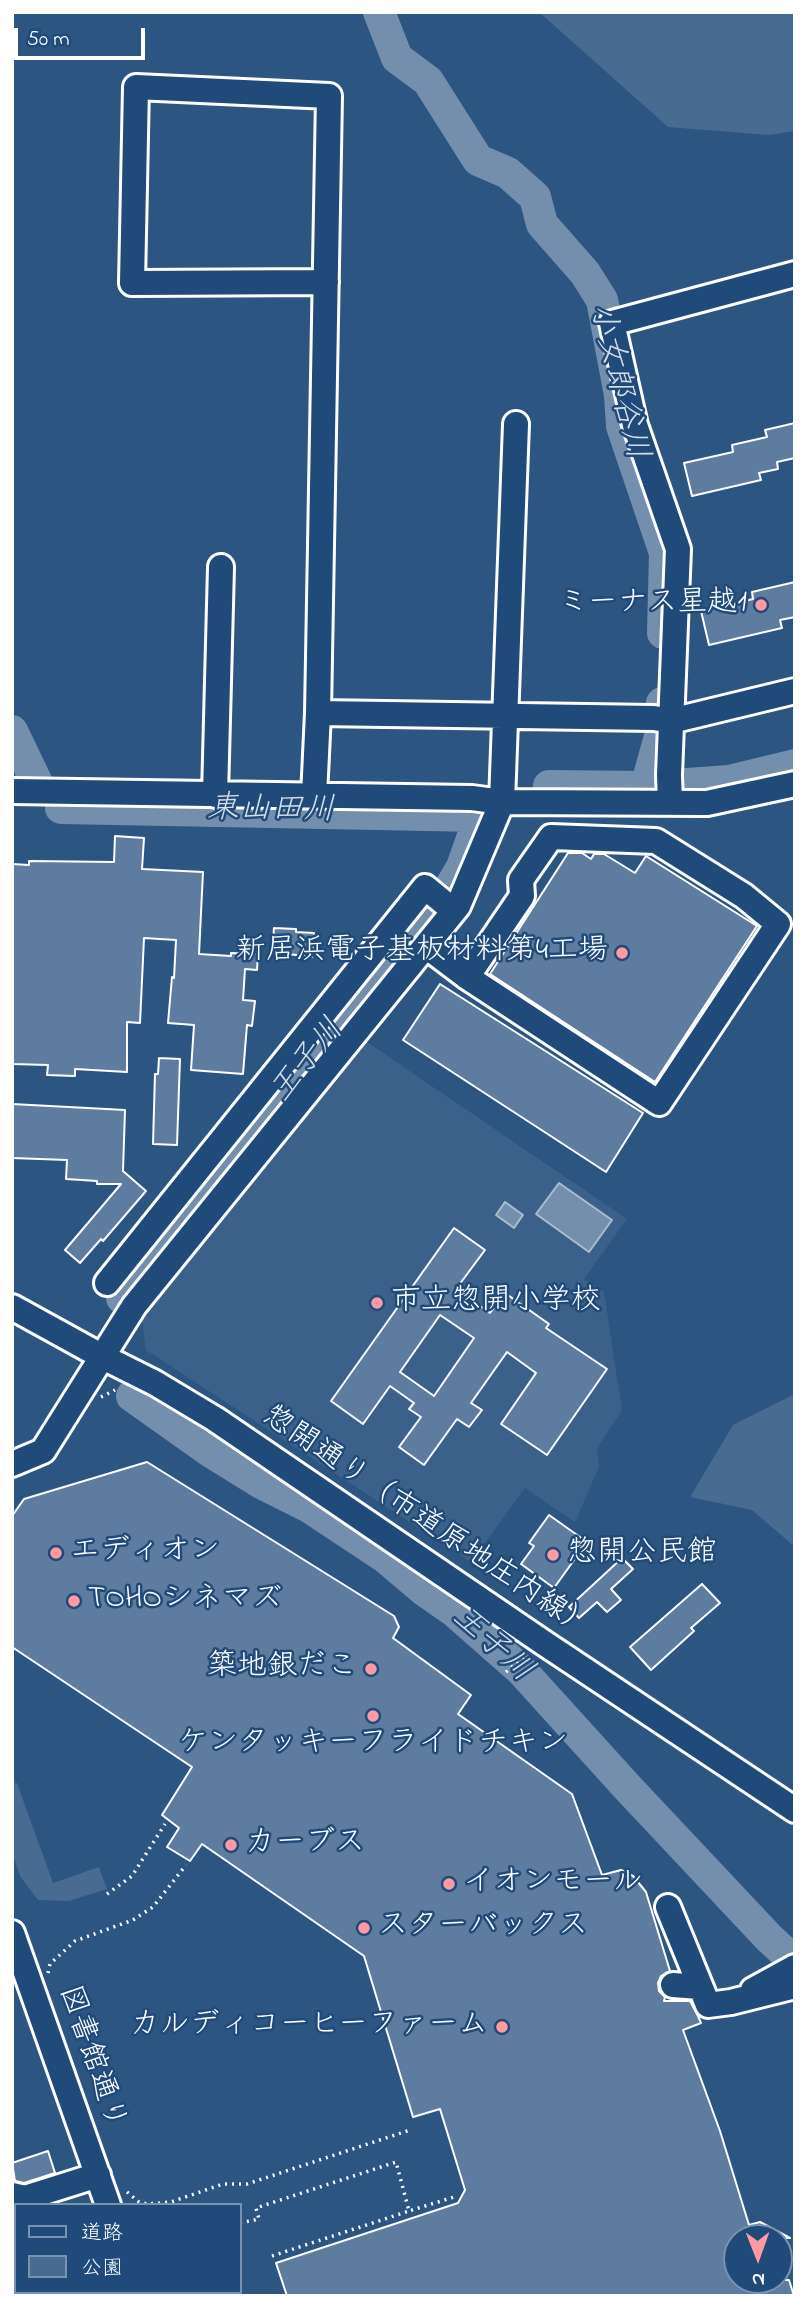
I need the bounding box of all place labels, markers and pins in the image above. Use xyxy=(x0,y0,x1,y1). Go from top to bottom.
place label: ミーナス星越1 xyxy=(558,587,747,623)
marker: ミーナス星越1 xyxy=(753,597,769,613)
place label: 新居浜電子基板材料第4工場 xyxy=(236,935,608,971)
marker: 新居浜電子基板材料第4工場 xyxy=(614,945,630,961)
place label: 市立惣開小学校 xyxy=(391,1285,601,1321)
marker: 市立惣開小学校 xyxy=(369,1295,385,1311)
place label: エディオン xyxy=(70,1535,220,1571)
place label: 惣開公民館 xyxy=(567,1537,717,1573)
marker: エディオン xyxy=(48,1545,64,1561)
marker: 惣開公民館 xyxy=(545,1547,561,1563)
place label: TOHOシネマズ xyxy=(88,1583,282,1619)
marker: TOHOシネマズ xyxy=(66,1593,82,1609)
place label: 築地銀だこ xyxy=(207,1651,357,1687)
marker: 築地銀だこ xyxy=(363,1661,379,1677)
marker: ケンタッキーフライドチキン xyxy=(365,1708,381,1724)
place label: ケンタッキーフライドチキン xyxy=(178,1727,568,1763)
place label: カーブス xyxy=(245,1827,365,1863)
marker: カーブス xyxy=(223,1837,239,1853)
place label: イオンモール xyxy=(463,1866,643,1902)
marker: イオンモール xyxy=(441,1876,457,1892)
place label: スターバックス xyxy=(378,1910,588,1946)
marker: スターバックス xyxy=(356,1920,372,1936)
place label: カルディコーヒーファーム xyxy=(130,2009,488,2045)
marker: カルディコーヒーファーム xyxy=(494,2019,510,2035)

